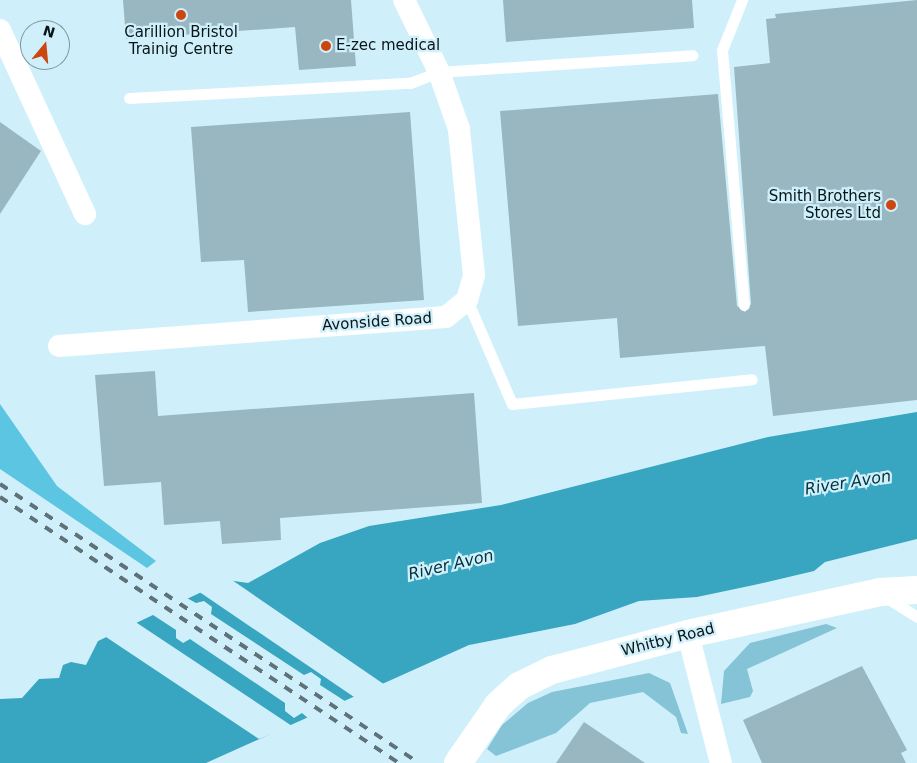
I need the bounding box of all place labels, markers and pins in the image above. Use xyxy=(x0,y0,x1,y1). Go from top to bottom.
marker: Carillion Bristol Trainig Centre xyxy=(175,9,187,21)
place label: Carillion Bristol Trainig Centre xyxy=(124,23,238,58)
place label: E-zec medical xyxy=(336,37,440,55)
marker: E-zec medical xyxy=(320,40,332,52)
place label: Smith Brothers Stores Ltd xyxy=(769,187,881,222)
marker: Smith Brothers Stores Ltd xyxy=(885,199,897,211)

